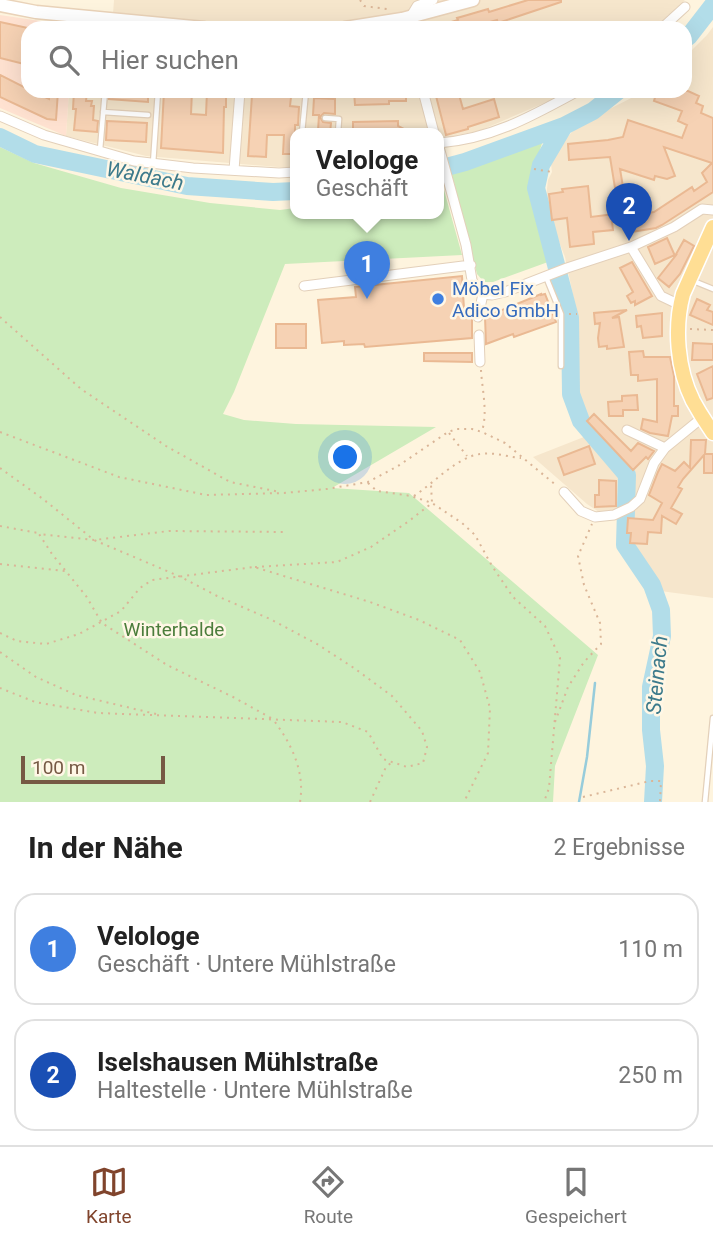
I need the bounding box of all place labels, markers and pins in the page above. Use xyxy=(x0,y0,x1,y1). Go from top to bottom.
pin: 2 xyxy=(606,183,652,241)
pin: 1 xyxy=(344,241,390,299)
place label: Möbel Fix Adico GmbH xyxy=(452,277,559,322)
marker: Möbel Fix Adico GmbH xyxy=(430,291,446,307)

